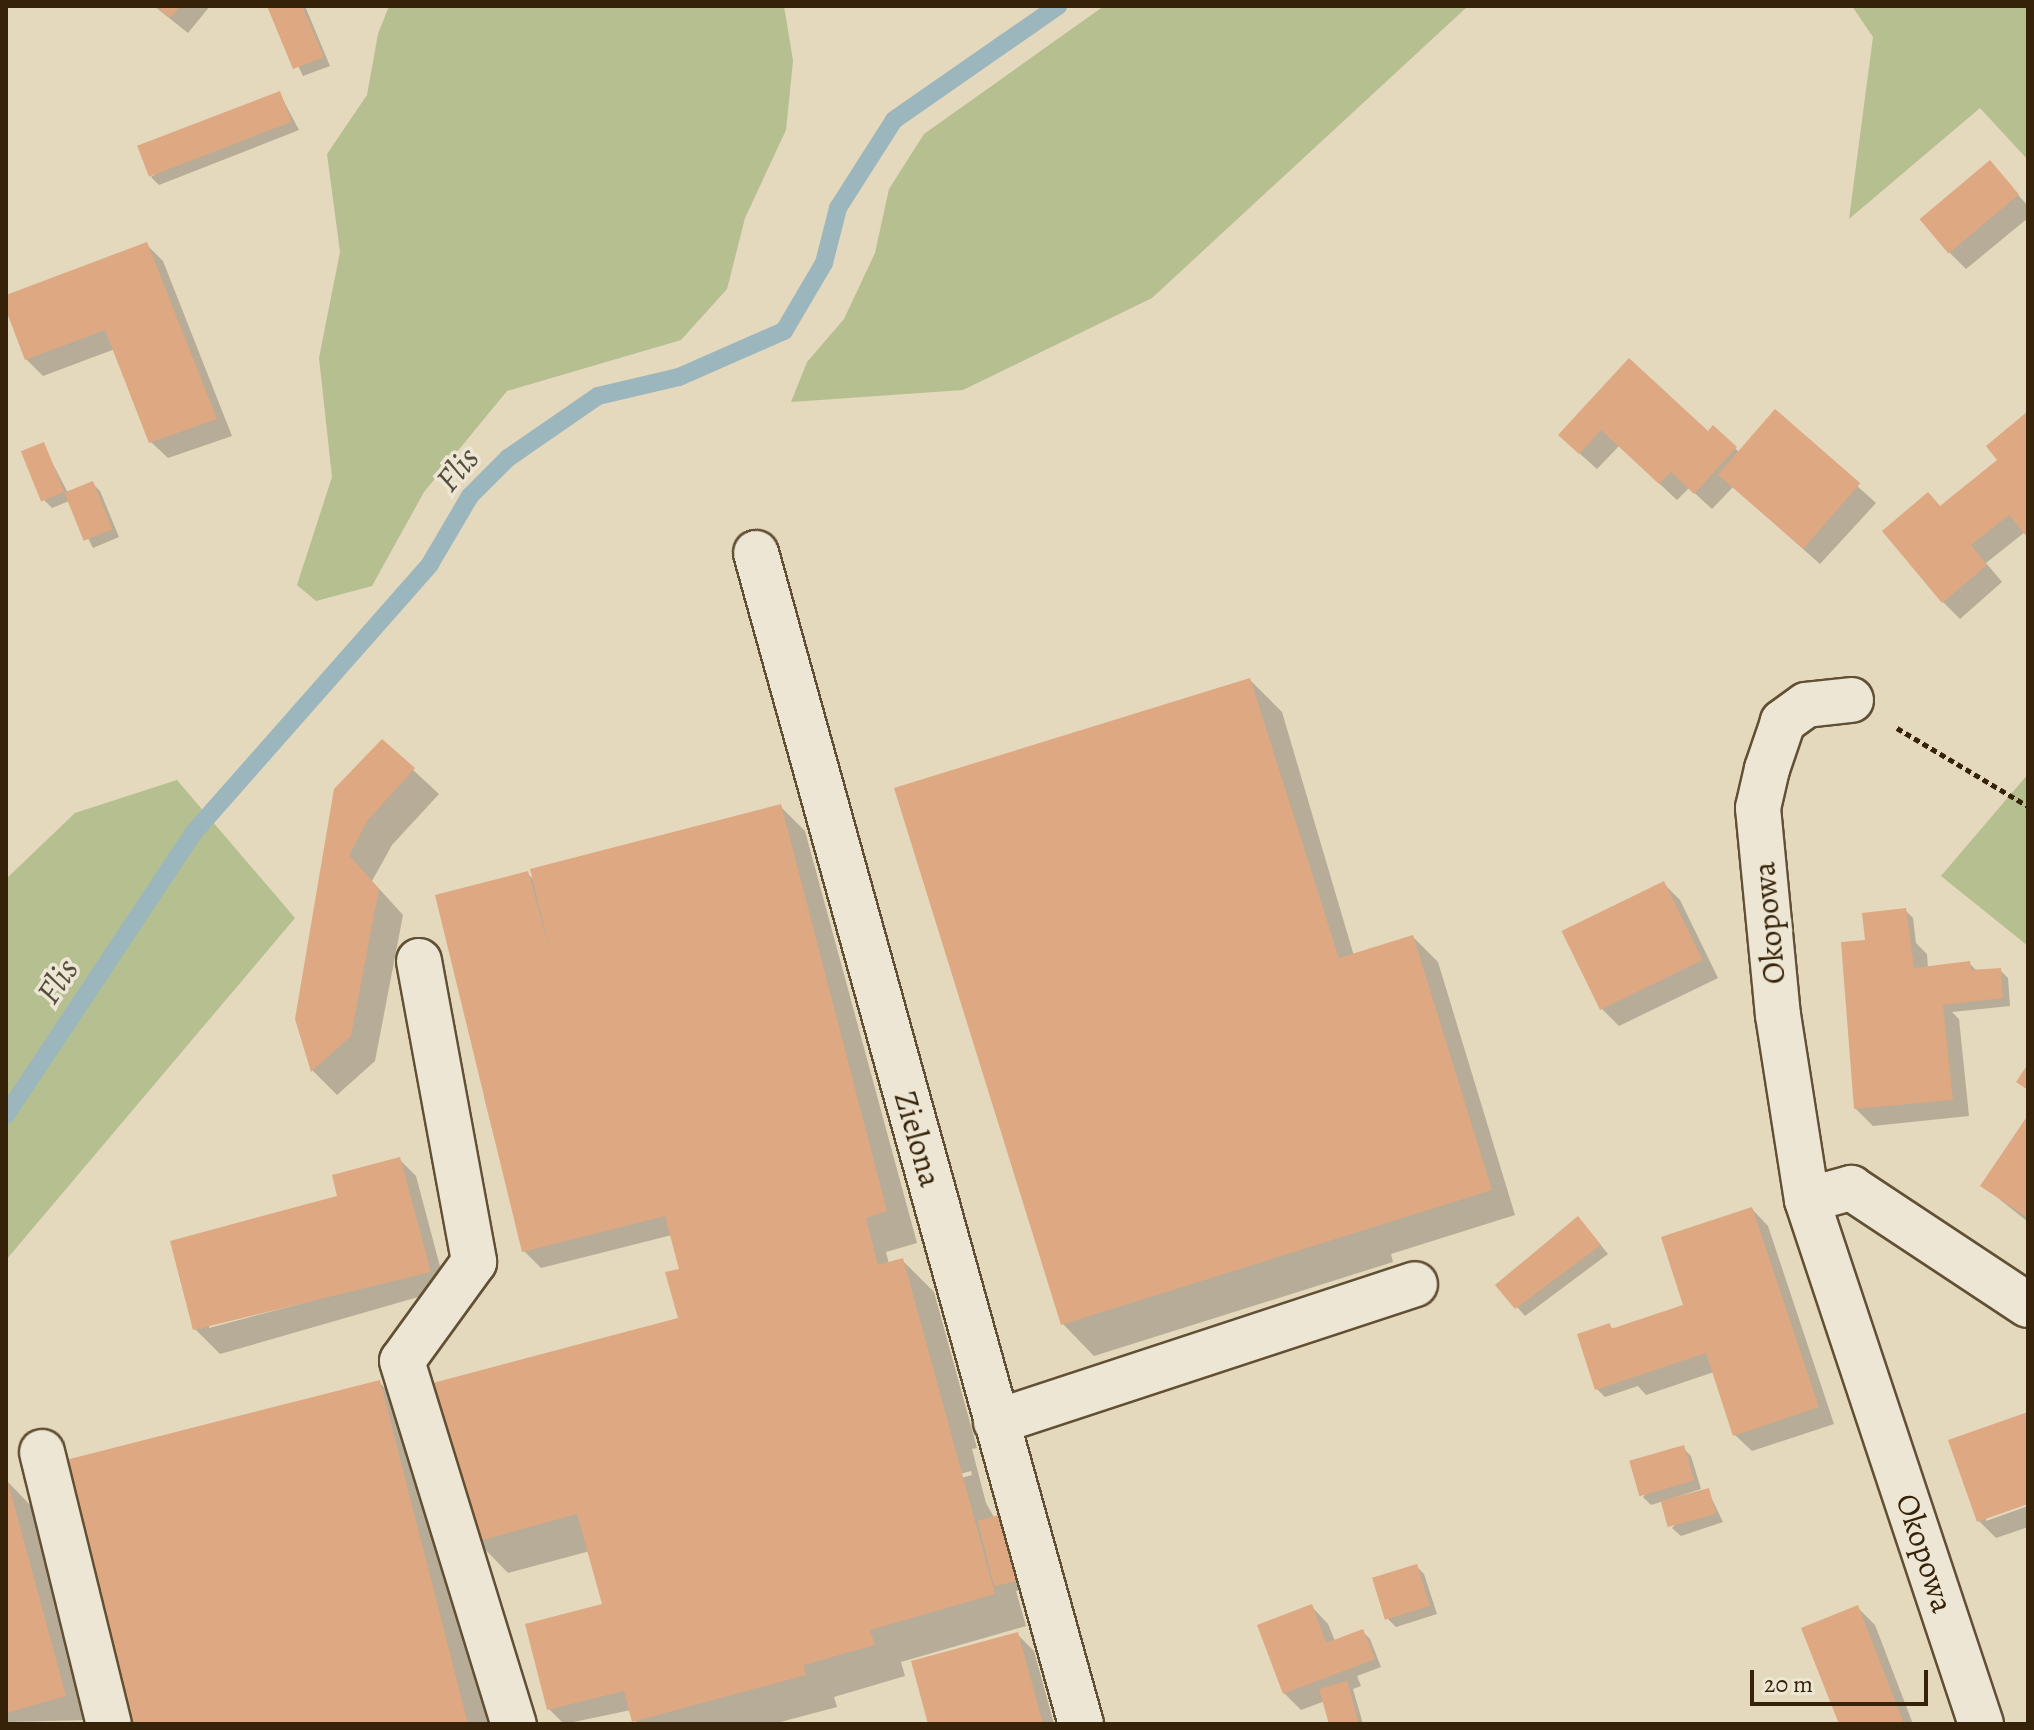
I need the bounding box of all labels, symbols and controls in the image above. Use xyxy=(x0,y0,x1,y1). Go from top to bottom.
water label: Flis xyxy=(427,438,487,500)
street label: Okopowa xyxy=(1745,860,1793,986)
water label: Flis xyxy=(27,951,87,1011)
street label: Zielona xyxy=(886,1087,950,1191)
street label: Okopowa xyxy=(1888,1489,1962,1617)
scale bar xyxy=(1754,1654,1932,1704)
text: 20 m xyxy=(1764,1668,1813,1700)

